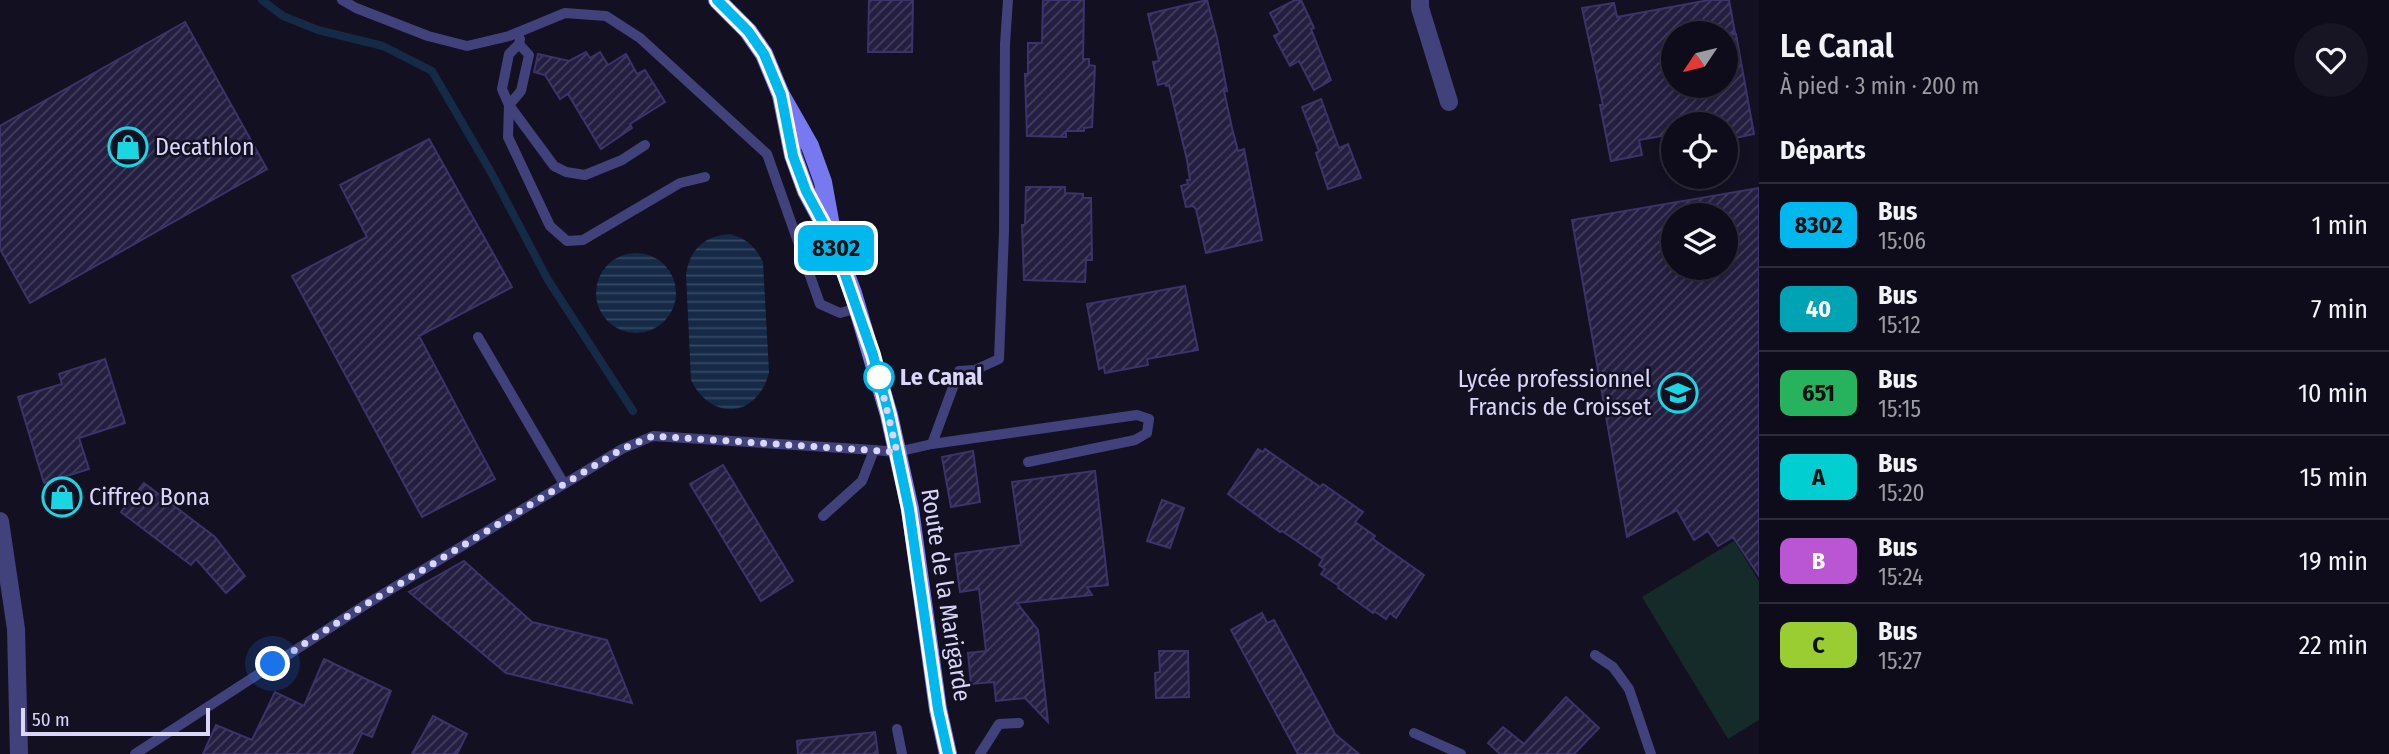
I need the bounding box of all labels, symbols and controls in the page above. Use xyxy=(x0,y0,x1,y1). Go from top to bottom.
north arrow xyxy=(1661,21,1738,98)
map controls xyxy=(1661,21,1738,280)
button: heart xyxy=(2294,23,2368,97)
text: Le Canal xyxy=(1780,26,1894,66)
text: À pied · 3 min · 200 m xyxy=(1780,72,1979,100)
button: locate xyxy=(1661,112,1738,189)
shop icon: Decathlon xyxy=(107,126,149,168)
place label: Decathlon xyxy=(155,133,255,161)
text: Départs xyxy=(1780,135,1866,166)
text: Bus xyxy=(1878,196,1917,227)
button: layers xyxy=(1661,203,1738,280)
text: 1 min xyxy=(2312,210,2368,241)
text: 8302 xyxy=(1794,211,1843,239)
line badge: 8302 xyxy=(787,225,885,271)
text: 15:06 xyxy=(1878,227,1926,255)
text: 8302 xyxy=(812,234,860,262)
text: Bus xyxy=(1878,280,1917,311)
text: 7 min xyxy=(2311,294,2368,325)
text: 40 xyxy=(1806,295,1831,323)
text: 15:12 xyxy=(1878,311,1921,339)
marker: Le Canal xyxy=(864,362,894,392)
place label: Le Canal xyxy=(900,363,983,391)
text: Bus xyxy=(1878,364,1917,395)
place label: Lycée professionnel Francis de Croisset xyxy=(1458,365,1651,421)
school or university icon: Lycée professionnel Francis de Croisset xyxy=(1657,372,1699,414)
text: 10 min xyxy=(2298,378,2368,409)
text: 651 xyxy=(1802,379,1835,407)
text: 15:15 xyxy=(1878,395,1921,423)
text: Bus xyxy=(1878,448,1917,479)
text: 15 min xyxy=(2300,462,2368,493)
text: A xyxy=(1812,463,1825,491)
shop icon: Ciffreo Bona xyxy=(41,476,83,518)
text: 15:20 xyxy=(1878,479,1925,507)
place label: Ciffreo Bona xyxy=(89,483,210,511)
street label: Route de la Marigarde xyxy=(915,487,977,703)
text: Bus xyxy=(1878,532,1917,563)
text: 19 min xyxy=(2299,546,2368,577)
text: B xyxy=(1812,547,1825,575)
text: 15:24 xyxy=(1878,563,1923,591)
text: Bus xyxy=(1878,616,1917,647)
text: 22 min xyxy=(2299,630,2368,661)
text: C xyxy=(1812,631,1825,659)
your location xyxy=(255,646,290,681)
text: 15:27 xyxy=(1878,647,1922,675)
scale bar xyxy=(21,705,210,737)
text: 50 m xyxy=(32,708,70,731)

